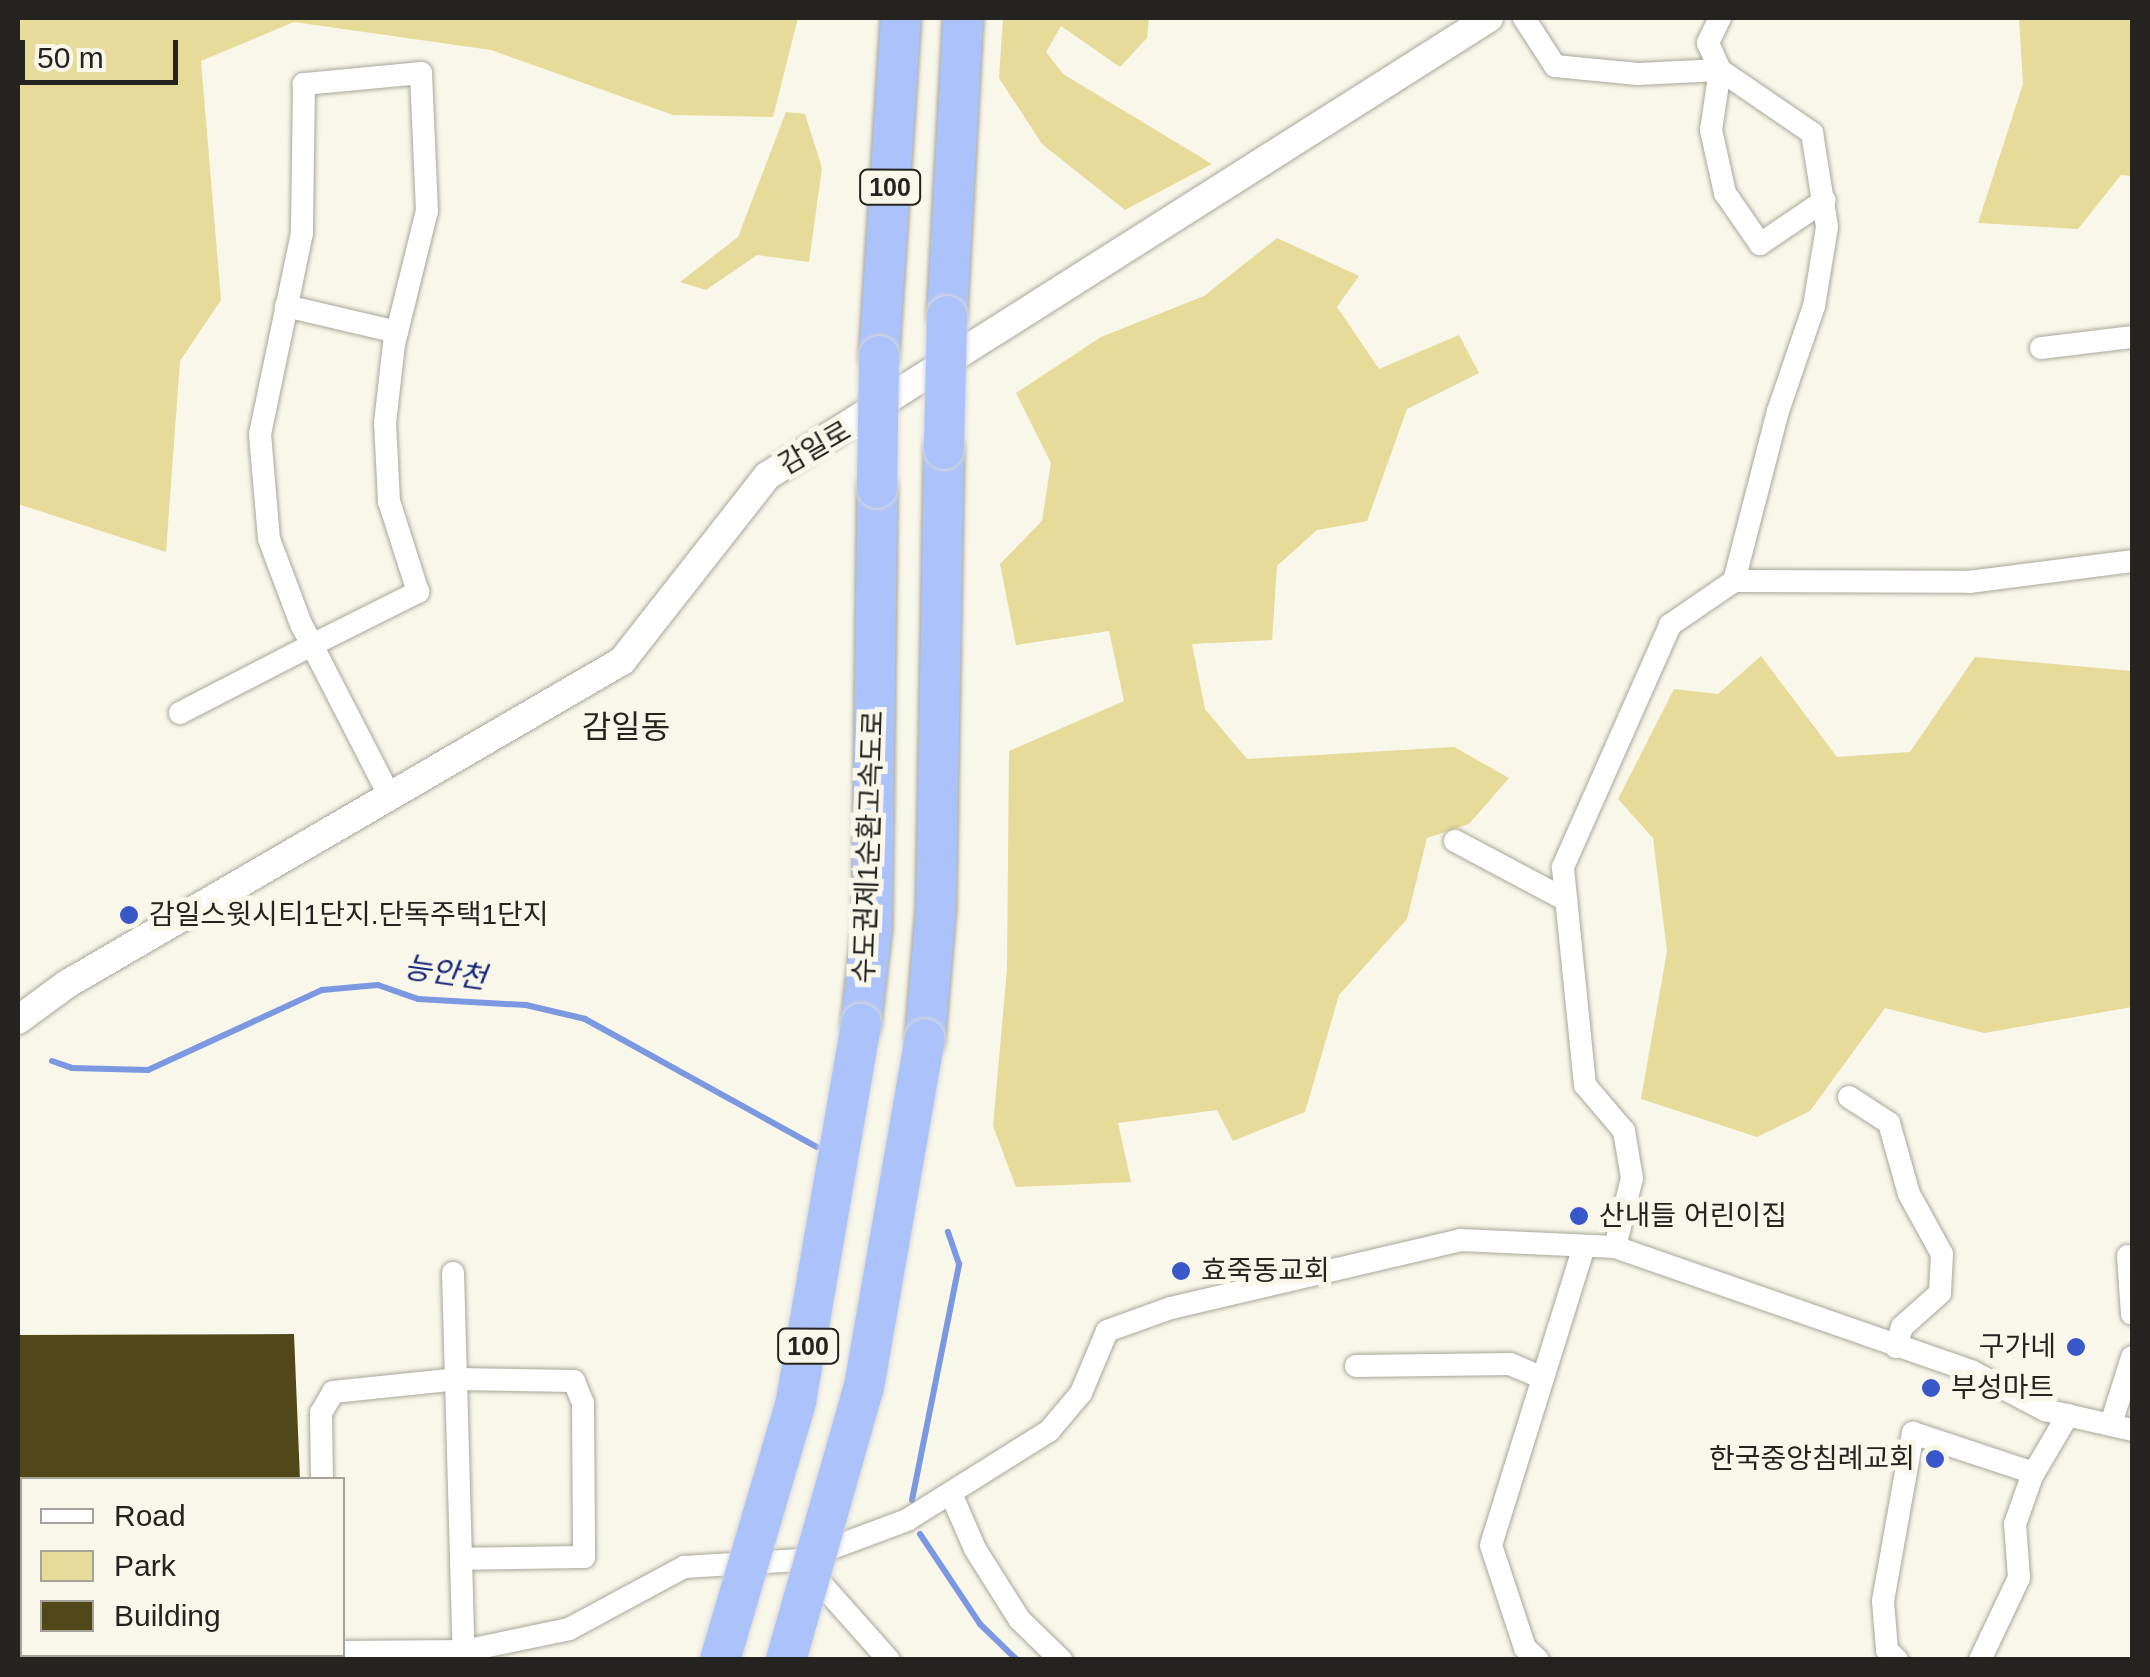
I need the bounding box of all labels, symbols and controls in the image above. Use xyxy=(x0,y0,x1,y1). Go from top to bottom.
scale bar xyxy=(25,20,182,82)
text: 50 m xyxy=(37,41,104,74)
road number: 100 xyxy=(858,167,922,207)
street label: 감일로 xyxy=(773,414,857,482)
district label: 감일동 xyxy=(582,708,670,746)
street label: 수도권제1순환고속도로 xyxy=(847,710,891,984)
place label: 감일스윗시티1단지.단독주택1단지 xyxy=(149,898,549,932)
marker: 감일스윗시티1단지.단독주택1단지 xyxy=(118,904,140,926)
water label: 능안천 xyxy=(401,949,489,997)
place label: 산내들 어린이집 xyxy=(1599,1199,1787,1233)
marker: 산내들 어린이집 xyxy=(1568,1205,1590,1227)
place label: 효죽동교회 xyxy=(1201,1254,1330,1288)
marker: 효죽동교회 xyxy=(1170,1260,1192,1282)
road number: 100 xyxy=(776,1326,840,1366)
place label: 구가네 xyxy=(1979,1330,2056,1364)
marker: 구가네 xyxy=(2065,1336,2087,1358)
place label: 부성마트 xyxy=(1951,1371,2054,1405)
marker: 부성마트 xyxy=(1920,1377,1942,1399)
place label: 한국중앙침례교회 xyxy=(1709,1442,1915,1476)
marker: 한국중앙침례교회 xyxy=(1924,1448,1946,1470)
legend xyxy=(20,1477,345,1657)
text: Road xyxy=(114,1499,186,1532)
text: Park xyxy=(114,1549,176,1582)
text: Building xyxy=(114,1599,221,1632)

